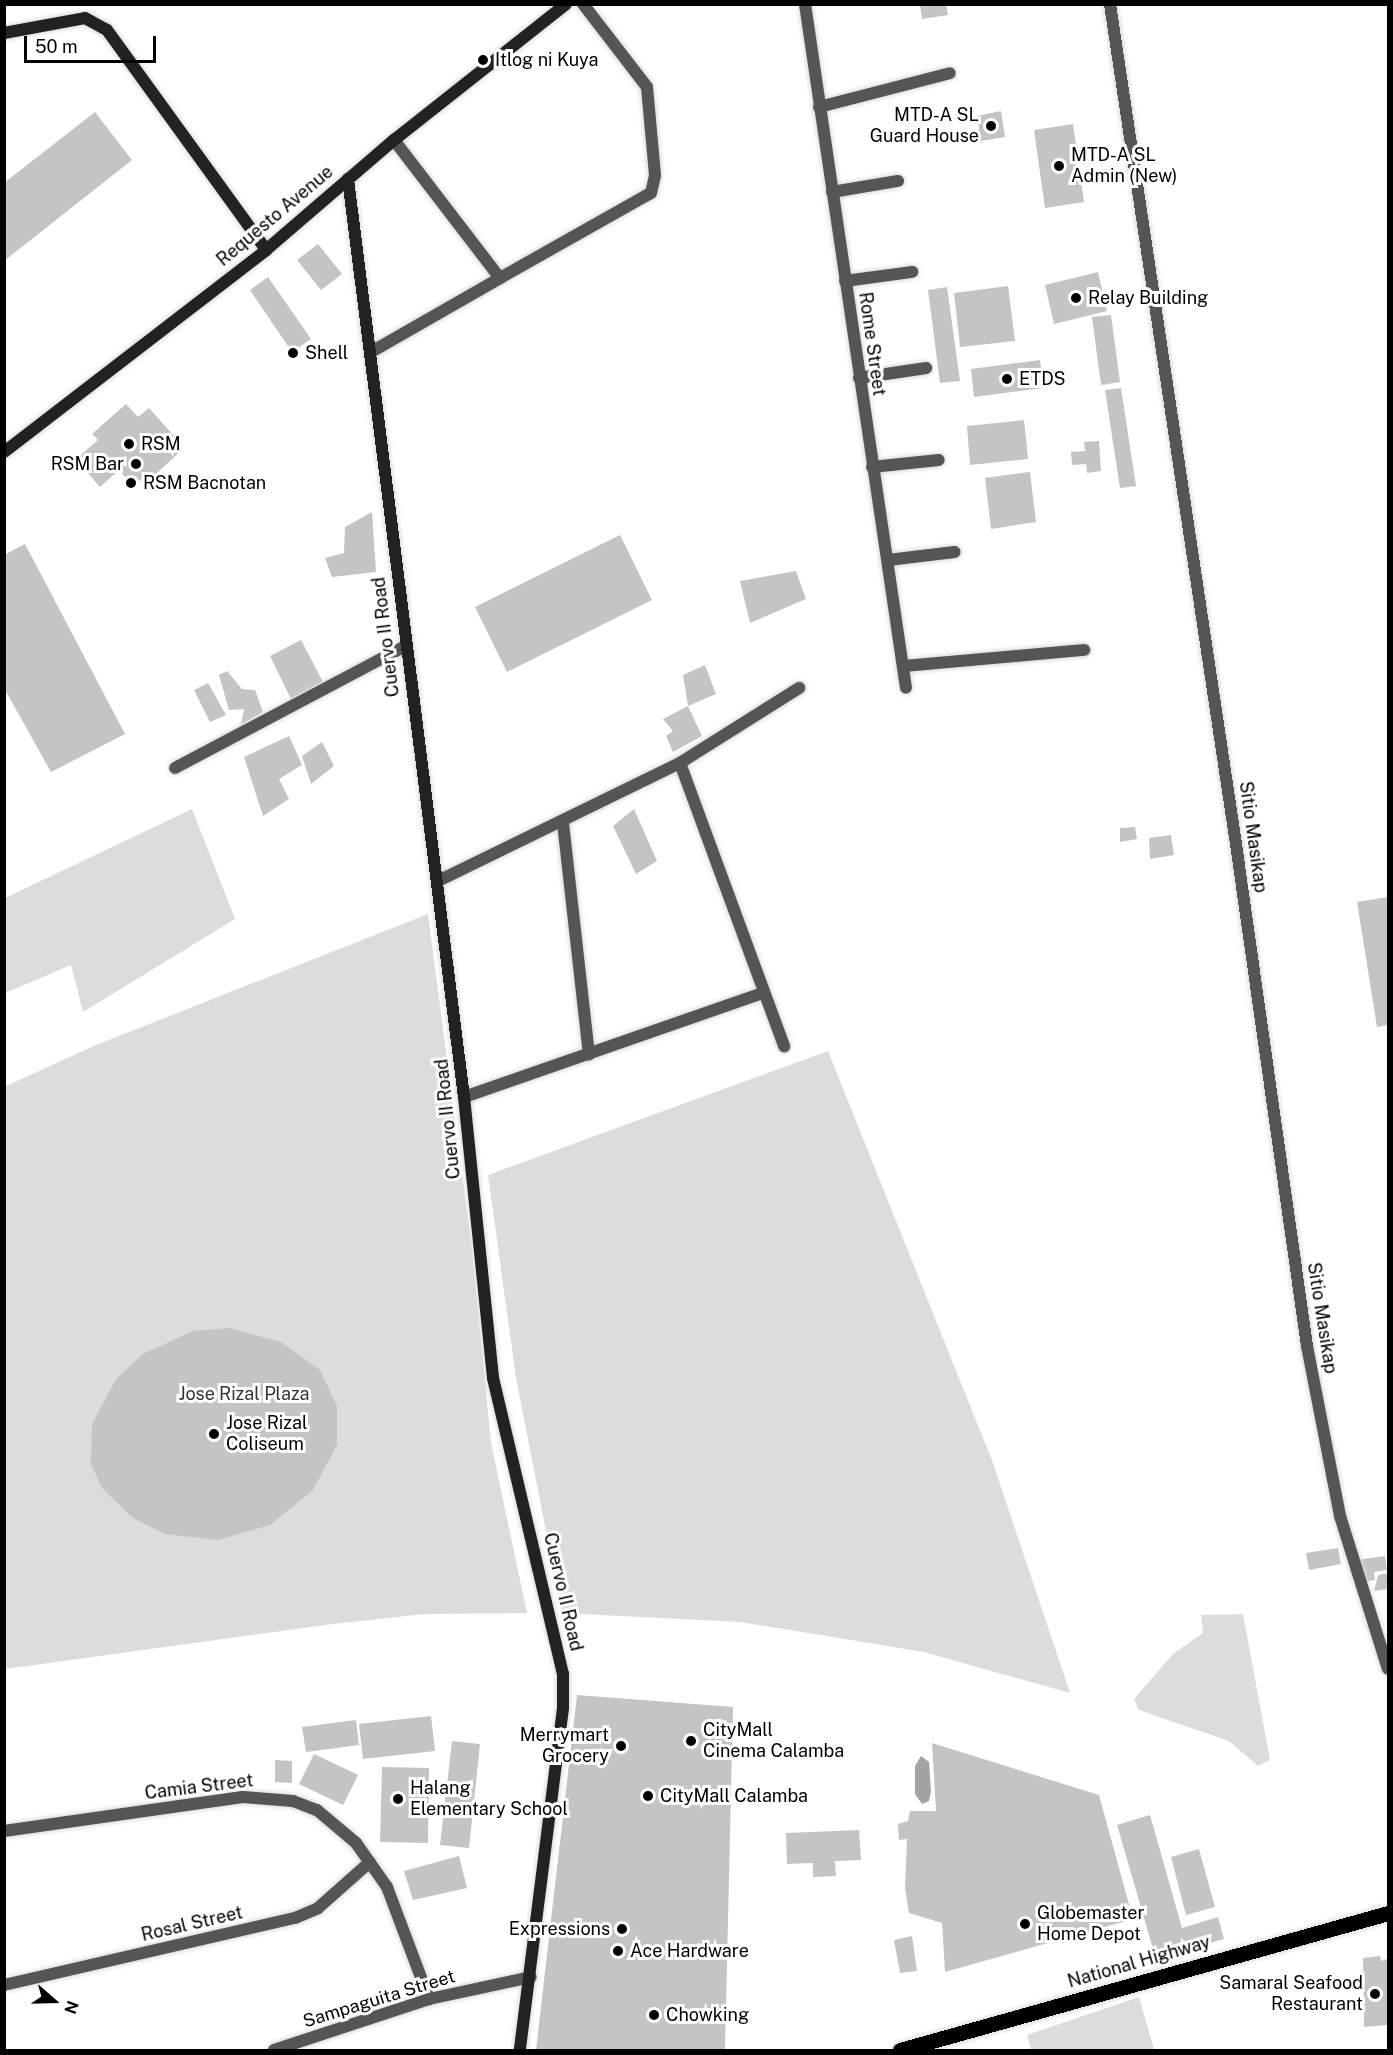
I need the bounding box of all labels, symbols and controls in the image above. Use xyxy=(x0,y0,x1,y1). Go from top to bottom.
scale bar xyxy=(27,24,159,62)
text: 50 m xyxy=(35,36,78,57)
place label: Itlog ni Kuya xyxy=(495,49,598,71)
marker: Itlog ni Kuya xyxy=(476,53,490,67)
place label: MTD-A SL Guard House xyxy=(870,105,979,148)
marker: MTD-A SL Guard House xyxy=(984,119,998,133)
place label: MTD-A SL Admin (New) xyxy=(1071,145,1177,188)
marker: MTD-A SL Admin (New) xyxy=(1052,159,1066,173)
street label: Requesto Avenue xyxy=(212,161,338,271)
place label: Relay Building xyxy=(1088,287,1208,309)
street label: Rome Street xyxy=(854,291,890,397)
marker: Relay Building xyxy=(1069,291,1083,305)
place label: Shell xyxy=(305,342,348,364)
marker: Shell xyxy=(286,346,300,360)
place label: ETDS xyxy=(1019,368,1066,390)
marker: ETDS xyxy=(1000,372,1014,386)
place label: RSM xyxy=(141,433,181,455)
marker: RSM xyxy=(122,437,136,451)
place label: RSM Bar xyxy=(51,453,124,475)
marker: RSM Bar xyxy=(129,457,143,471)
place label: RSM Bacnotan xyxy=(143,472,266,494)
marker: RSM Bacnotan xyxy=(124,476,138,490)
street label: Cuervo II Road xyxy=(368,576,404,698)
street label: Sitio Masikap xyxy=(1234,780,1272,894)
street label: Cuervo II Road xyxy=(431,1058,465,1180)
street label: Sitio Masikap xyxy=(1303,1261,1341,1375)
park label: Jose Rizal Plaza xyxy=(178,1383,310,1405)
place label: Jose Rizal Coliseum xyxy=(226,1413,307,1456)
marker: Jose Rizal Coliseum xyxy=(207,1427,221,1441)
street label: Cuervo II Road xyxy=(539,1531,587,1653)
place label: CityMall Cinema Calamba xyxy=(703,1720,844,1762)
place label: Merrymart Grocery xyxy=(520,1725,609,1768)
marker: CityMall Cinema Calamba xyxy=(684,1734,698,1748)
marker: Merrymart Grocery xyxy=(614,1739,628,1753)
street label: Camia Street xyxy=(144,1770,254,1804)
place label: Halang Elementary School xyxy=(410,1778,568,1820)
place label: CityMall Calamba xyxy=(660,1785,808,1807)
marker: CityMall Calamba xyxy=(641,1789,655,1803)
marker: Halang Elementary School xyxy=(391,1792,405,1806)
street label: Rosal Street xyxy=(139,1902,245,1946)
place label: Globemaster Home Depot xyxy=(1037,1903,1145,1946)
marker: Globemaster Home Depot xyxy=(1018,1917,1032,1931)
place label: Expressions xyxy=(509,1918,610,1940)
marker: Expressions xyxy=(615,1922,629,1936)
street label: National Highway xyxy=(1065,1931,1213,1993)
place label: Ace Hardware xyxy=(630,1940,749,1962)
marker: Ace Hardware xyxy=(611,1944,625,1958)
street label: Sampaguita Street xyxy=(300,1966,458,2032)
north arrow xyxy=(24,1971,84,2031)
place label: Samaral Seafood Restaurant xyxy=(1219,1973,1363,2016)
marker: Samaral Seafood Restaurant xyxy=(1368,1987,1382,2001)
text: N xyxy=(60,1998,82,2016)
place label: Chowking xyxy=(666,2004,749,2026)
marker: Chowking xyxy=(647,2008,661,2022)

